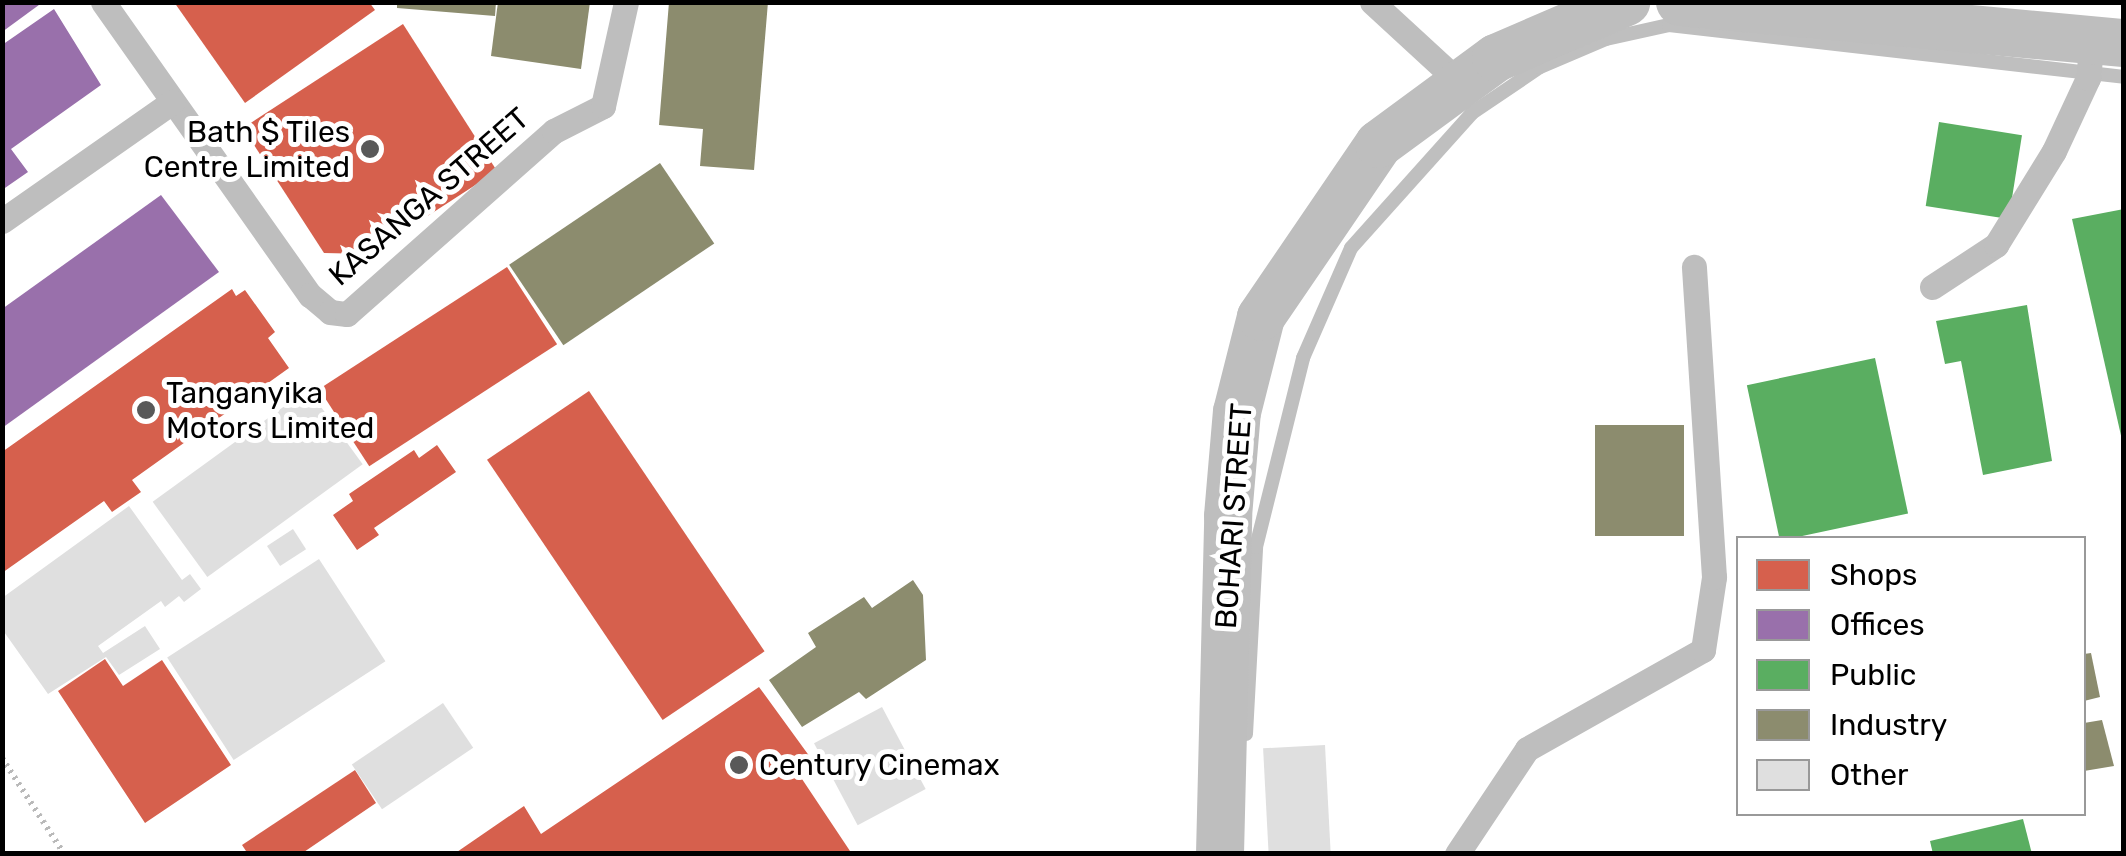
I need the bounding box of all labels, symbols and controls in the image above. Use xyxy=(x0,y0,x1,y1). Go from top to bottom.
street label: KASANGA STREET xyxy=(321,100,537,294)
place label: Bath $ Tiles Centre Limited xyxy=(144,114,350,184)
marker: Bath $ Tiles Centre Limited xyxy=(359,138,381,160)
place label: Tanganyika Motors Limited xyxy=(166,375,374,446)
marker: Tanganyika Motors Limited xyxy=(135,399,157,421)
street label: BOHARI STREET xyxy=(1208,402,1260,630)
legend xyxy=(1736,536,2086,816)
text: Shops xyxy=(1830,557,1917,593)
text: Offices xyxy=(1830,607,1925,643)
text: Public xyxy=(1830,657,1916,693)
text: Industry xyxy=(1830,707,1947,743)
place label: Century Cinemax xyxy=(759,747,1000,783)
marker: Century Cinemax xyxy=(728,754,750,776)
text: Other xyxy=(1830,757,1909,793)

